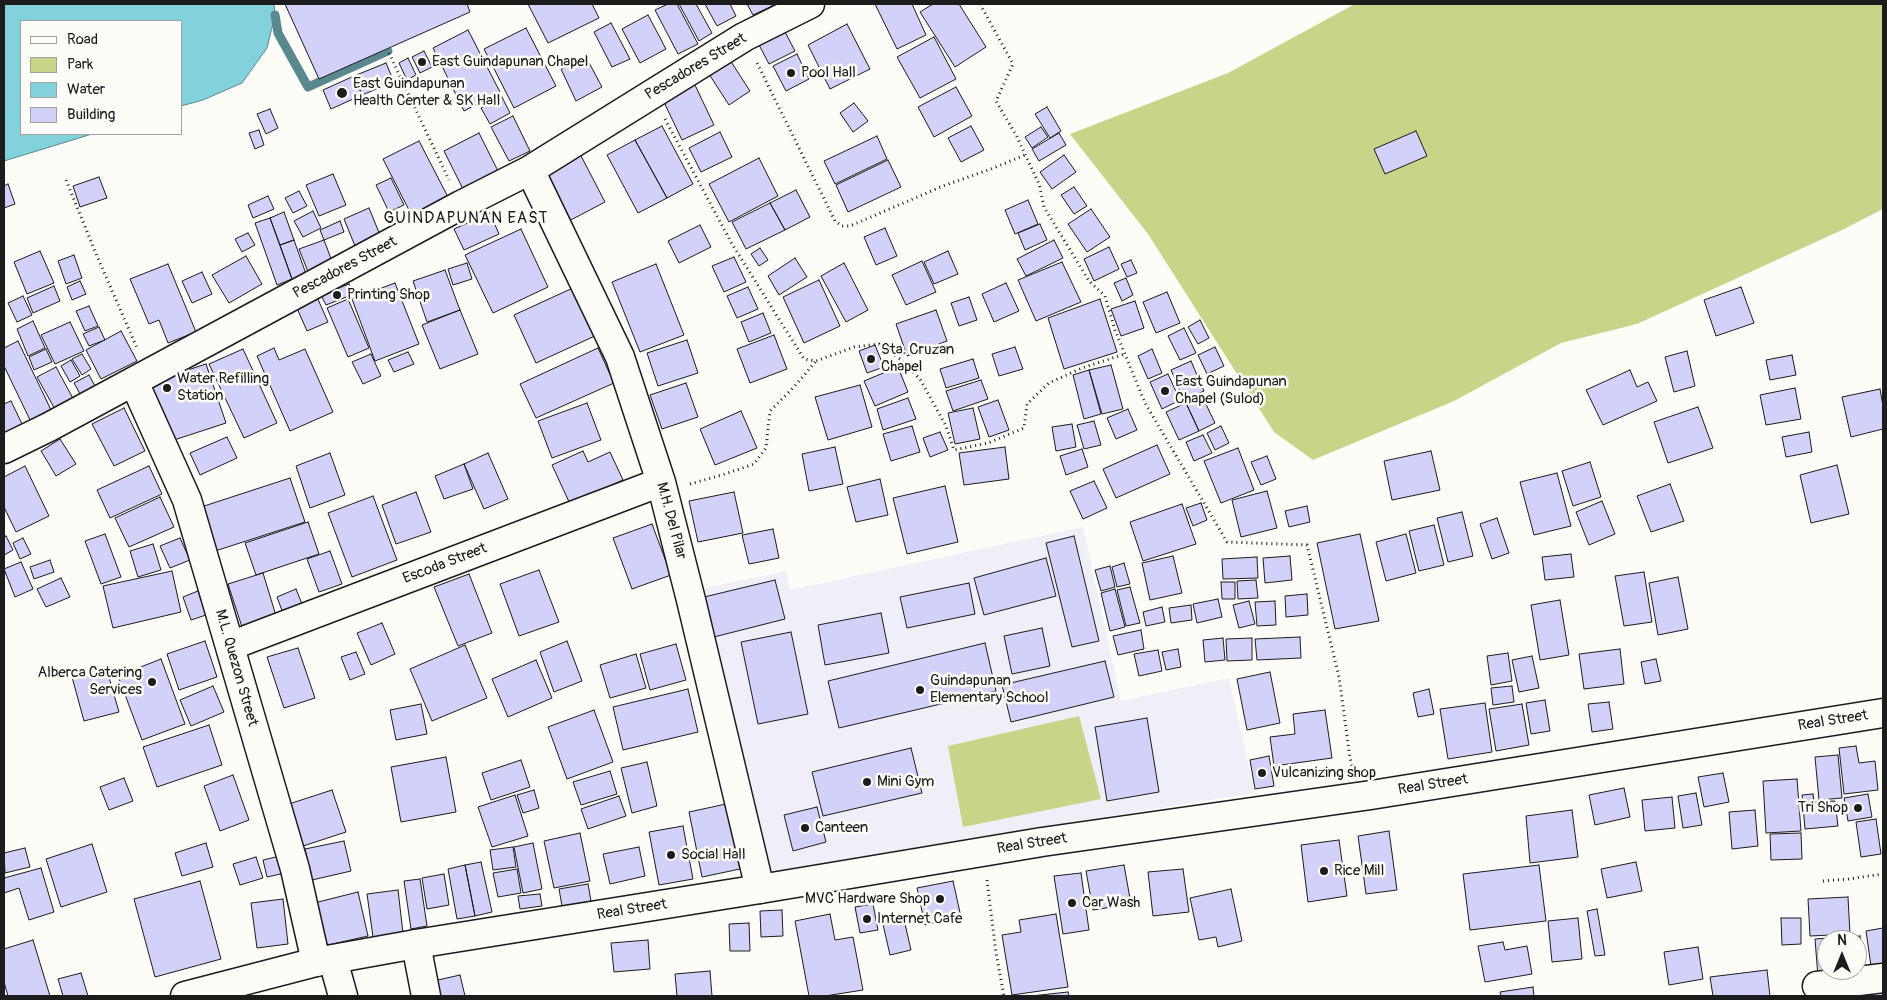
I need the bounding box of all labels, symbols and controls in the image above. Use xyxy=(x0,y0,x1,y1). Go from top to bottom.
legend xyxy=(20,20,182,135)
text: Road xyxy=(67,30,98,49)
street label: Pescadores Street xyxy=(642,30,750,104)
place label: East Guindapunan Chapel xyxy=(432,53,588,71)
text: Park xyxy=(67,55,93,74)
marker: East Guindapunan Chapel xyxy=(416,56,428,68)
place label: Pool Hall xyxy=(801,64,856,82)
marker: Pool Hall xyxy=(785,67,797,79)
place label: East Guindapunan Health Center & SK Hall xyxy=(353,75,500,110)
text: Water xyxy=(67,80,105,99)
marker: East Guindapunan Health Center & SK Hall xyxy=(335,86,349,100)
text: Building xyxy=(67,105,115,124)
district label: GUINDAPUNAN EAST xyxy=(382,209,550,229)
street label: Pescadores Street xyxy=(290,233,400,303)
place label: Printing Shop xyxy=(347,286,430,304)
marker: Printing Shop xyxy=(331,289,343,301)
place label: Sta. Cruzan Chapel xyxy=(881,341,954,376)
marker: Sta. Cruzan Chapel xyxy=(865,353,877,365)
place label: Water Refilling Station xyxy=(177,370,269,405)
place label: East Guindapunan Chapel (Sulod) xyxy=(1175,373,1287,408)
marker: Water Refilling Station xyxy=(161,382,173,394)
marker: East Guindapunan Chapel (Sulod) xyxy=(1159,385,1171,397)
street label: M.H. Del Pilar xyxy=(652,480,690,562)
street label: Escoda Street xyxy=(400,540,490,588)
street label: M.L. Quezon Street xyxy=(211,607,261,729)
place label: Alberca Catering Services xyxy=(38,664,142,699)
place label: Guindapunan Elementary School xyxy=(930,672,1048,707)
marker: Alberca Catering Services xyxy=(146,676,158,688)
marker: Guindapunan Elementary School xyxy=(914,684,926,696)
street label: Real Street xyxy=(1797,707,1869,735)
place label: Vulcanizing shop xyxy=(1272,764,1376,782)
marker: Vulcanizing shop xyxy=(1256,767,1268,779)
street label: Real Street xyxy=(1397,771,1469,799)
place label: Mini Gym xyxy=(877,773,934,791)
marker: Mini Gym xyxy=(861,776,873,788)
place label: Tri Shop xyxy=(1798,799,1848,817)
marker: Tri Shop xyxy=(1852,802,1864,814)
place label: Canteen xyxy=(815,819,868,837)
marker: Canteen xyxy=(799,822,811,834)
street label: Real Street xyxy=(996,830,1068,858)
place label: Social Hall xyxy=(681,846,745,864)
marker: Social Hall xyxy=(665,849,677,861)
place label: Rice Mill xyxy=(1334,862,1384,880)
marker: Rice Mill xyxy=(1318,865,1330,877)
place label: MVC Hardware Shop xyxy=(805,890,930,908)
marker: MVC Hardware Shop xyxy=(934,893,946,905)
place label: Car Wash xyxy=(1082,894,1140,912)
street label: Real Street xyxy=(596,896,668,924)
marker: Car Wash xyxy=(1066,897,1078,909)
place label: Internet Cafe xyxy=(877,910,962,928)
marker: Internet Cafe xyxy=(861,913,873,925)
north arrow xyxy=(1817,930,1867,980)
text: N xyxy=(1837,932,1847,949)

